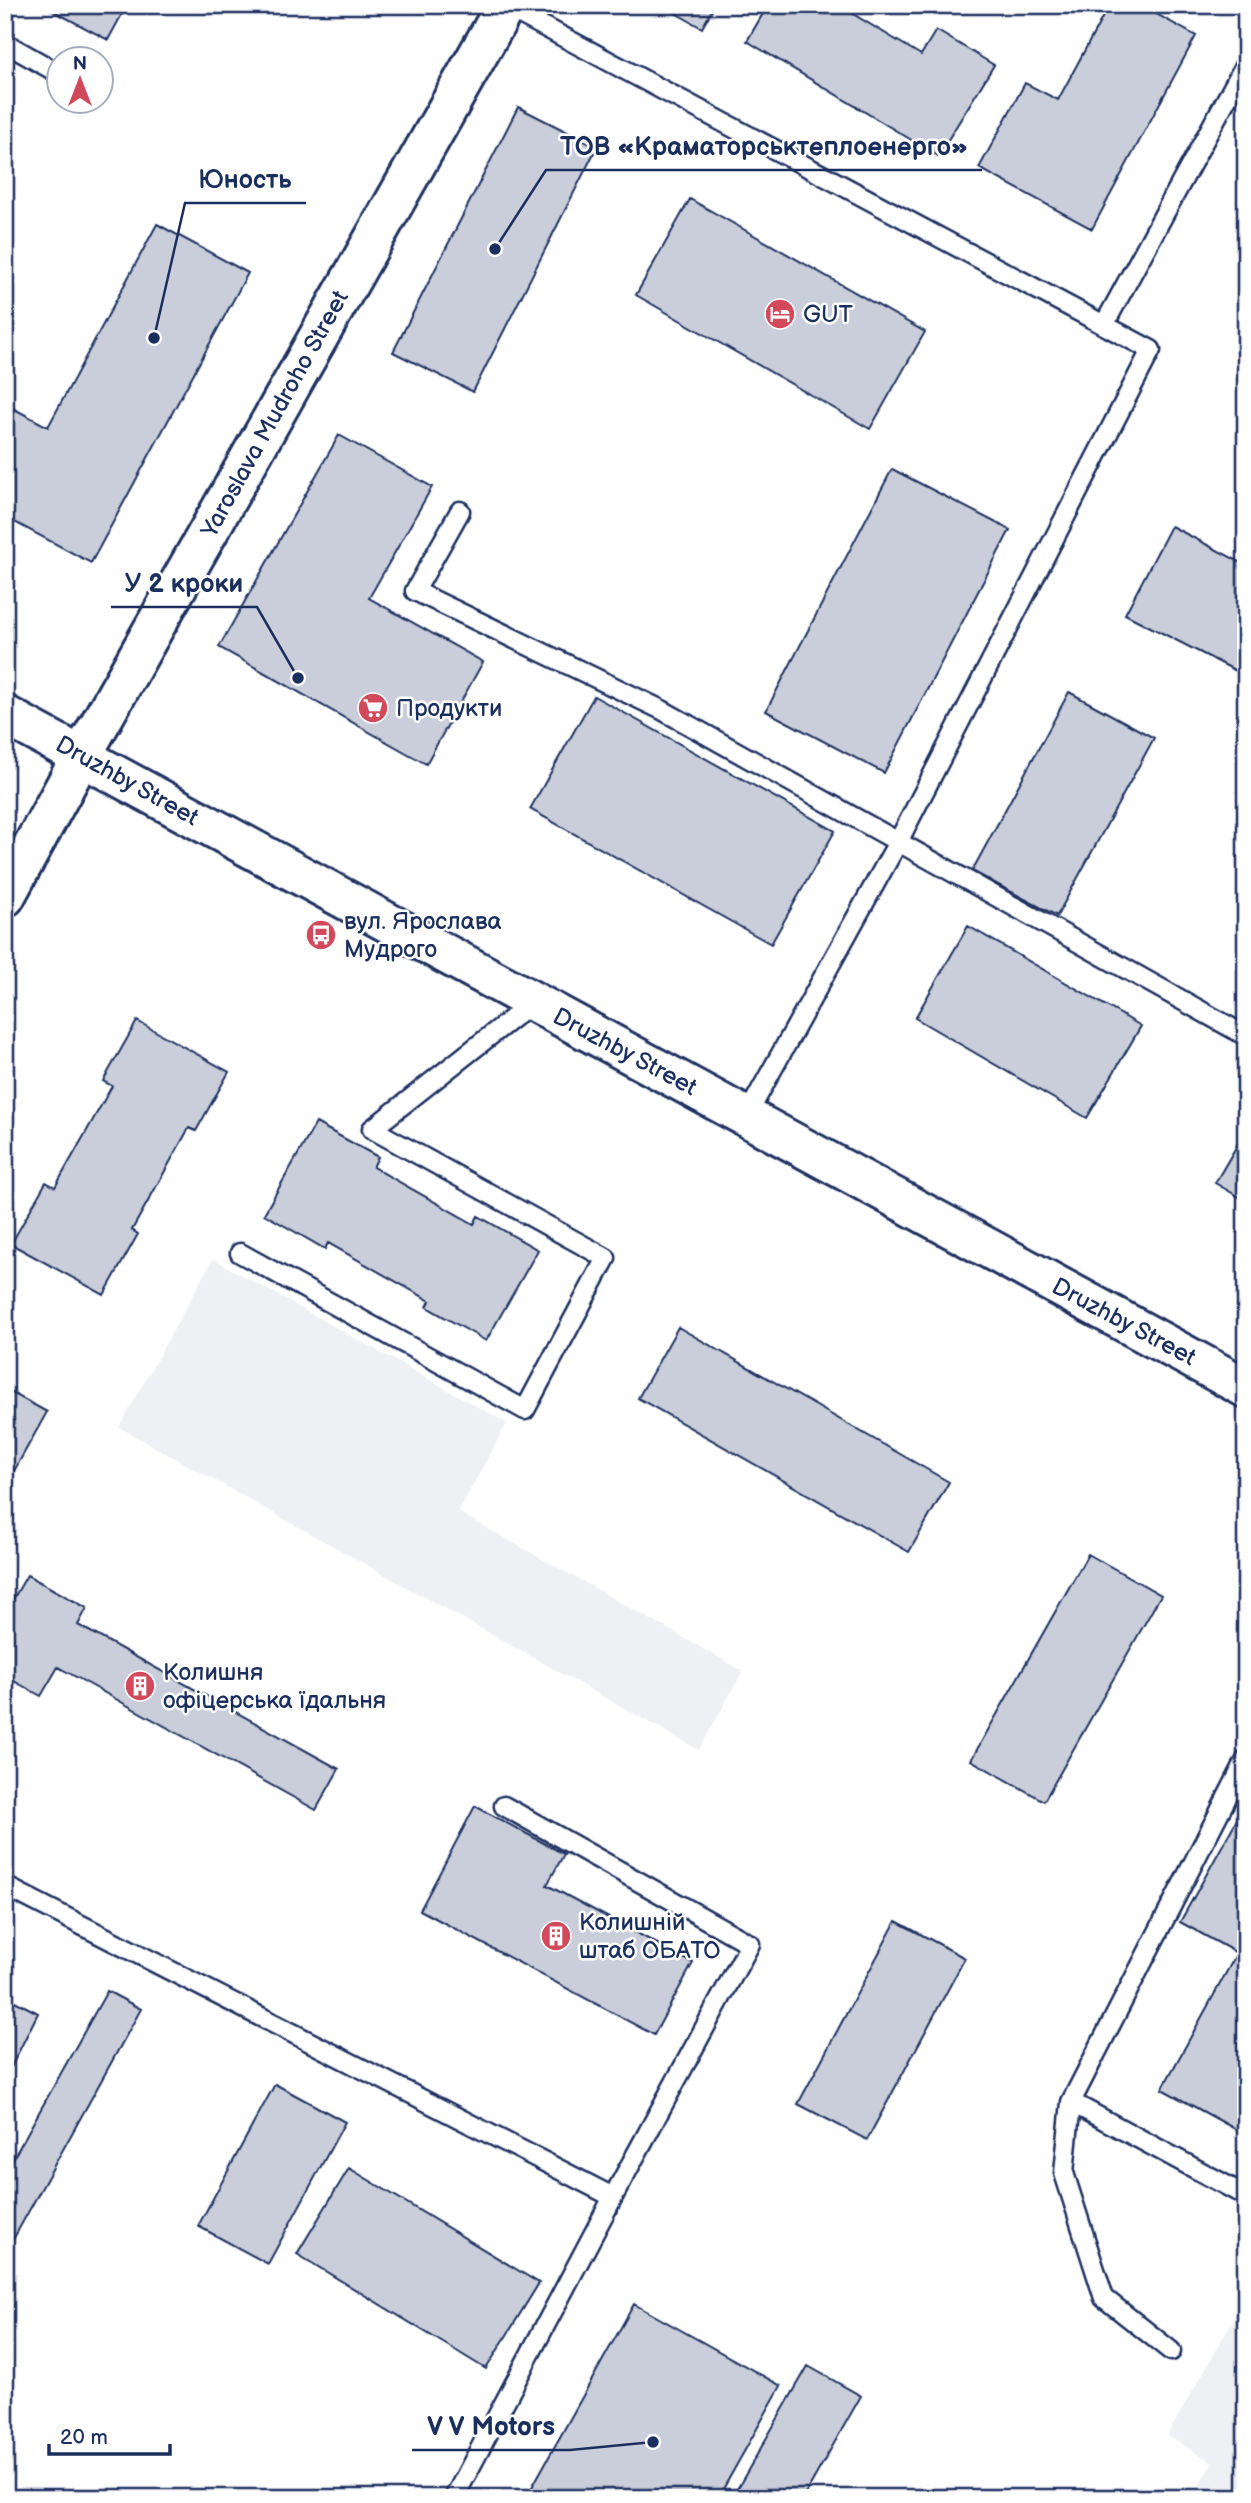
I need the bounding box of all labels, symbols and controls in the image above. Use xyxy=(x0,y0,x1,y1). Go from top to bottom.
north arrow xyxy=(46,46,116,116)
text: N xyxy=(73,53,87,76)
callout: ТОВ «Краматорськтеплоенерго» xyxy=(546,123,982,170)
text: ТОВ «Краматорськтеплоенерго» xyxy=(560,132,968,163)
callout: Юность xyxy=(185,156,306,203)
text: Юность xyxy=(198,165,292,196)
street label: Yaroslava Mudroho Street xyxy=(194,285,355,543)
hotel icon: GUT xyxy=(763,297,797,331)
place label: GUT xyxy=(803,300,854,329)
callout: У 2 кроки xyxy=(111,560,257,607)
text: У 2 кроки xyxy=(125,569,243,600)
supermarket icon: Продукти xyxy=(356,691,390,725)
place label: Продукти xyxy=(396,694,502,723)
street label: Druzhby Street xyxy=(50,730,204,832)
place label: вул. Ярослава Мудрого xyxy=(344,907,502,964)
bus stop icon: вул. Ярослава Мудрого xyxy=(304,918,338,952)
street label: Druzhby Street xyxy=(548,1002,703,1102)
street label: Druzhby Street xyxy=(1047,1272,1202,1372)
place label: Колишня офіцерська їдальня xyxy=(163,1658,386,1715)
building icon: Колишня офіцерська їдальня xyxy=(123,1669,157,1703)
place label: Колишній штаб ОБАТО xyxy=(579,1908,720,1965)
building icon: Колишній штаб ОБАТО xyxy=(539,1919,573,1953)
callout: V V Motors xyxy=(412,2403,570,2450)
scale bar xyxy=(49,2412,170,2456)
text: V V Motors xyxy=(427,2412,555,2443)
text: 20 m xyxy=(60,2425,108,2450)

